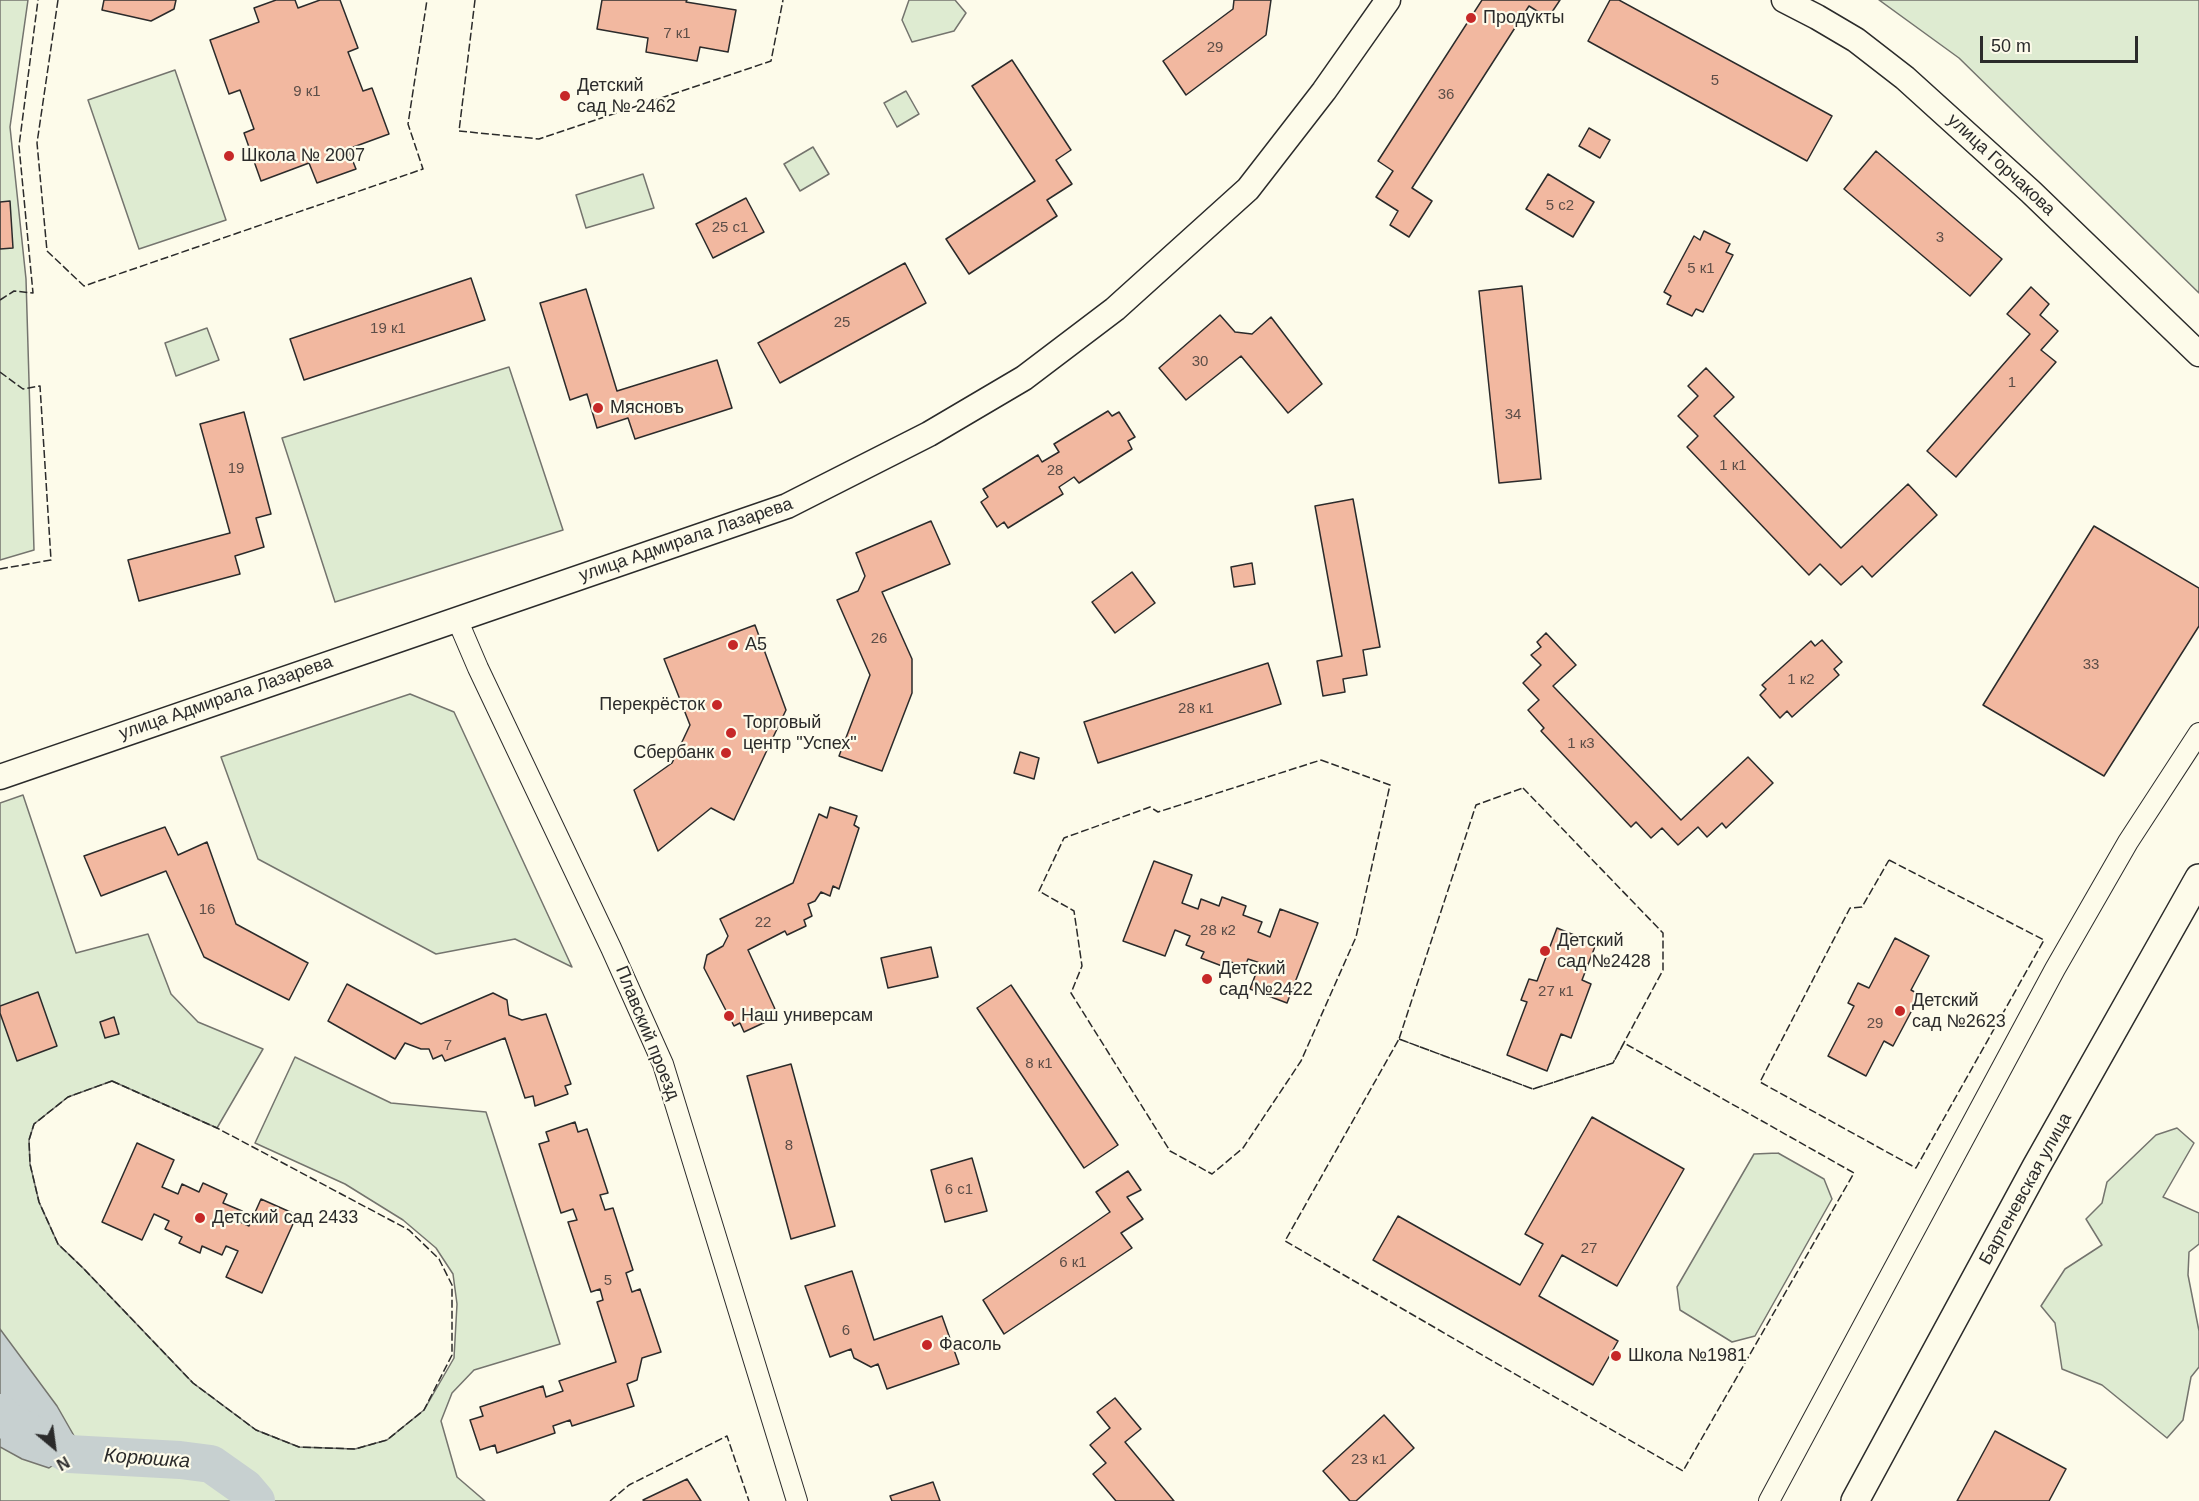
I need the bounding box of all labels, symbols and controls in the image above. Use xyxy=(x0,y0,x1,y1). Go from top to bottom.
place label: Продукты xyxy=(1483,7,1564,29)
marker: Продукты xyxy=(1464,11,1478,25)
scale bar xyxy=(1983,24,2140,62)
house number: 7 к1 xyxy=(663,25,691,43)
text: 50 m xyxy=(1991,36,2031,56)
house number: 29 xyxy=(1207,39,1223,57)
house number: 5 xyxy=(1711,72,1719,90)
place label: Детский сад № 2462 xyxy=(577,75,676,118)
house number: 9 к1 xyxy=(293,83,321,101)
house number: 36 xyxy=(1438,86,1454,104)
marker: Детский сад № 2462 xyxy=(558,89,572,103)
street label: улица Горчакова xyxy=(1943,110,2059,220)
place label: Школа № 2007 xyxy=(241,145,365,167)
marker: Школа № 2007 xyxy=(222,149,236,163)
house number: 5 с2 xyxy=(1546,197,1574,215)
house number: 25 с1 xyxy=(712,219,748,237)
house number: 3 xyxy=(1936,229,1944,247)
house number: 5 к1 xyxy=(1687,260,1715,278)
house number: 25 xyxy=(834,314,850,332)
house number: 19 к1 xyxy=(370,320,406,338)
house number: 30 xyxy=(1192,353,1208,371)
house number: 1 xyxy=(2008,374,2016,392)
place label: Мясновъ xyxy=(610,397,684,419)
marker: Мясновъ xyxy=(591,401,605,415)
house number: 34 xyxy=(1505,406,1521,424)
house number: 1 к1 xyxy=(1719,457,1747,475)
house number: 19 xyxy=(228,460,244,478)
house number: 28 xyxy=(1047,462,1063,480)
street label: улица Адмирала Лазарева xyxy=(576,493,796,587)
house number: 26 xyxy=(871,630,887,648)
place label: А5 xyxy=(745,634,767,656)
marker: А5 xyxy=(726,638,740,652)
street label: улица Адмирала Лазарева xyxy=(116,651,336,745)
house number: 33 xyxy=(2083,656,2099,674)
house number: 1 к2 xyxy=(1787,671,1815,689)
place label: Перекрёсток xyxy=(599,694,705,716)
marker: Перекрёсток xyxy=(710,698,724,712)
house number: 28 к1 xyxy=(1178,700,1214,718)
place label: Торговый центр "Успех" xyxy=(743,712,857,754)
marker: Торговый центр "Успех" xyxy=(724,726,738,740)
house number: 1 к3 xyxy=(1567,735,1595,753)
place label: Сбербанк xyxy=(633,742,714,764)
marker: Сбербанк xyxy=(719,746,733,760)
house number: 16 xyxy=(199,901,215,919)
house number: 22 xyxy=(755,914,771,932)
house number: 28 к2 xyxy=(1200,922,1236,940)
place label: Детский сад №2428 xyxy=(1557,930,1651,972)
marker: Детский сад №2428 xyxy=(1538,944,1552,958)
place label: Детский сад №2422 xyxy=(1219,958,1313,1000)
street label: Плавский проезд xyxy=(610,963,684,1103)
marker: Детский сад №2422 xyxy=(1200,972,1214,986)
house number: 27 к1 xyxy=(1538,983,1574,1001)
place label: Детский сад №2623 xyxy=(1912,990,2006,1032)
marker: Детский сад №2623 xyxy=(1893,1004,1907,1018)
place label: Наш универсам xyxy=(741,1005,873,1027)
marker: Наш универсам xyxy=(722,1009,736,1023)
house number: 29 xyxy=(1867,1015,1883,1033)
house number: 7 xyxy=(444,1037,452,1055)
house number: 8 к1 xyxy=(1025,1055,1053,1073)
street label: Бартеневская улица xyxy=(1975,1109,2077,1269)
house number: 8 xyxy=(785,1137,793,1155)
house number: 6 с1 xyxy=(945,1181,973,1199)
place label: Детский сад 2433 xyxy=(212,1207,358,1229)
marker: Детский сад 2433 xyxy=(193,1211,207,1225)
house number: 27 xyxy=(1581,1240,1597,1258)
house number: 6 к1 xyxy=(1059,1254,1087,1272)
house number: 5 xyxy=(604,1272,612,1290)
house number: 6 xyxy=(842,1322,850,1340)
place label: Фасоль xyxy=(939,1334,1001,1356)
marker: Фасоль xyxy=(920,1338,934,1352)
place label: Школа №1981 xyxy=(1628,1345,1747,1367)
marker: Школа №1981 xyxy=(1609,1349,1623,1363)
north arrow xyxy=(24,1417,84,1477)
water label: Корюшка xyxy=(103,1444,191,1474)
house number: 23 к1 xyxy=(1351,1451,1387,1469)
text: N xyxy=(54,1453,72,1473)

